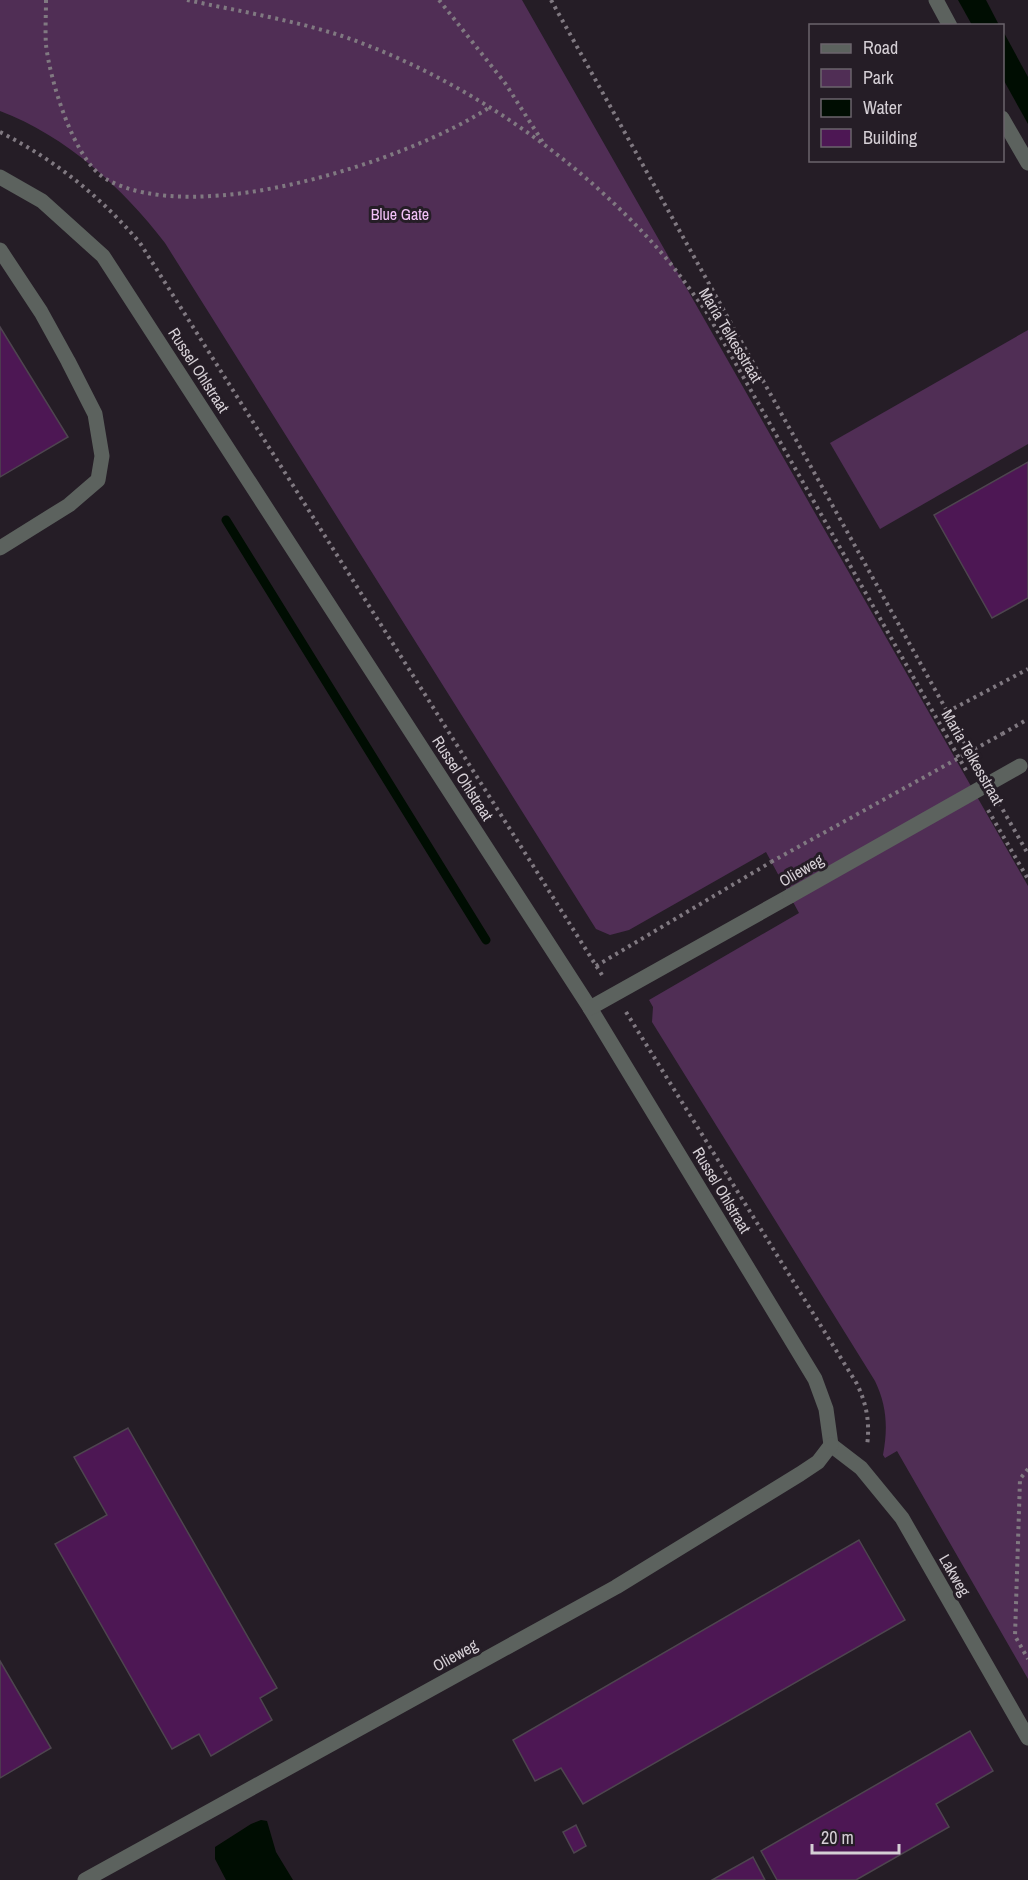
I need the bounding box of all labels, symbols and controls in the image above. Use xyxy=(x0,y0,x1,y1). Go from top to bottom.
legend xyxy=(809,24,1004,162)
text: Road xyxy=(863,35,898,60)
text: Park xyxy=(863,65,894,90)
text: Water xyxy=(863,95,902,120)
text: Building xyxy=(863,125,918,150)
park label: Blue Gate xyxy=(371,203,429,225)
street label: Maria Telkesstraat xyxy=(694,283,768,387)
street label: Russel Ohlstraat xyxy=(163,323,235,417)
street label: Maria Telkesstraat xyxy=(937,705,1009,809)
street label: Russel Ohlstraat xyxy=(427,731,499,825)
street label: Olieweg xyxy=(775,848,828,892)
street label: Russel Ohlstraat xyxy=(688,1143,757,1238)
street label: Lakweg xyxy=(934,1550,976,1601)
street label: Olieweg xyxy=(429,1633,482,1676)
scale bar xyxy=(812,1817,899,1855)
text: 20 m xyxy=(821,1825,854,1850)

